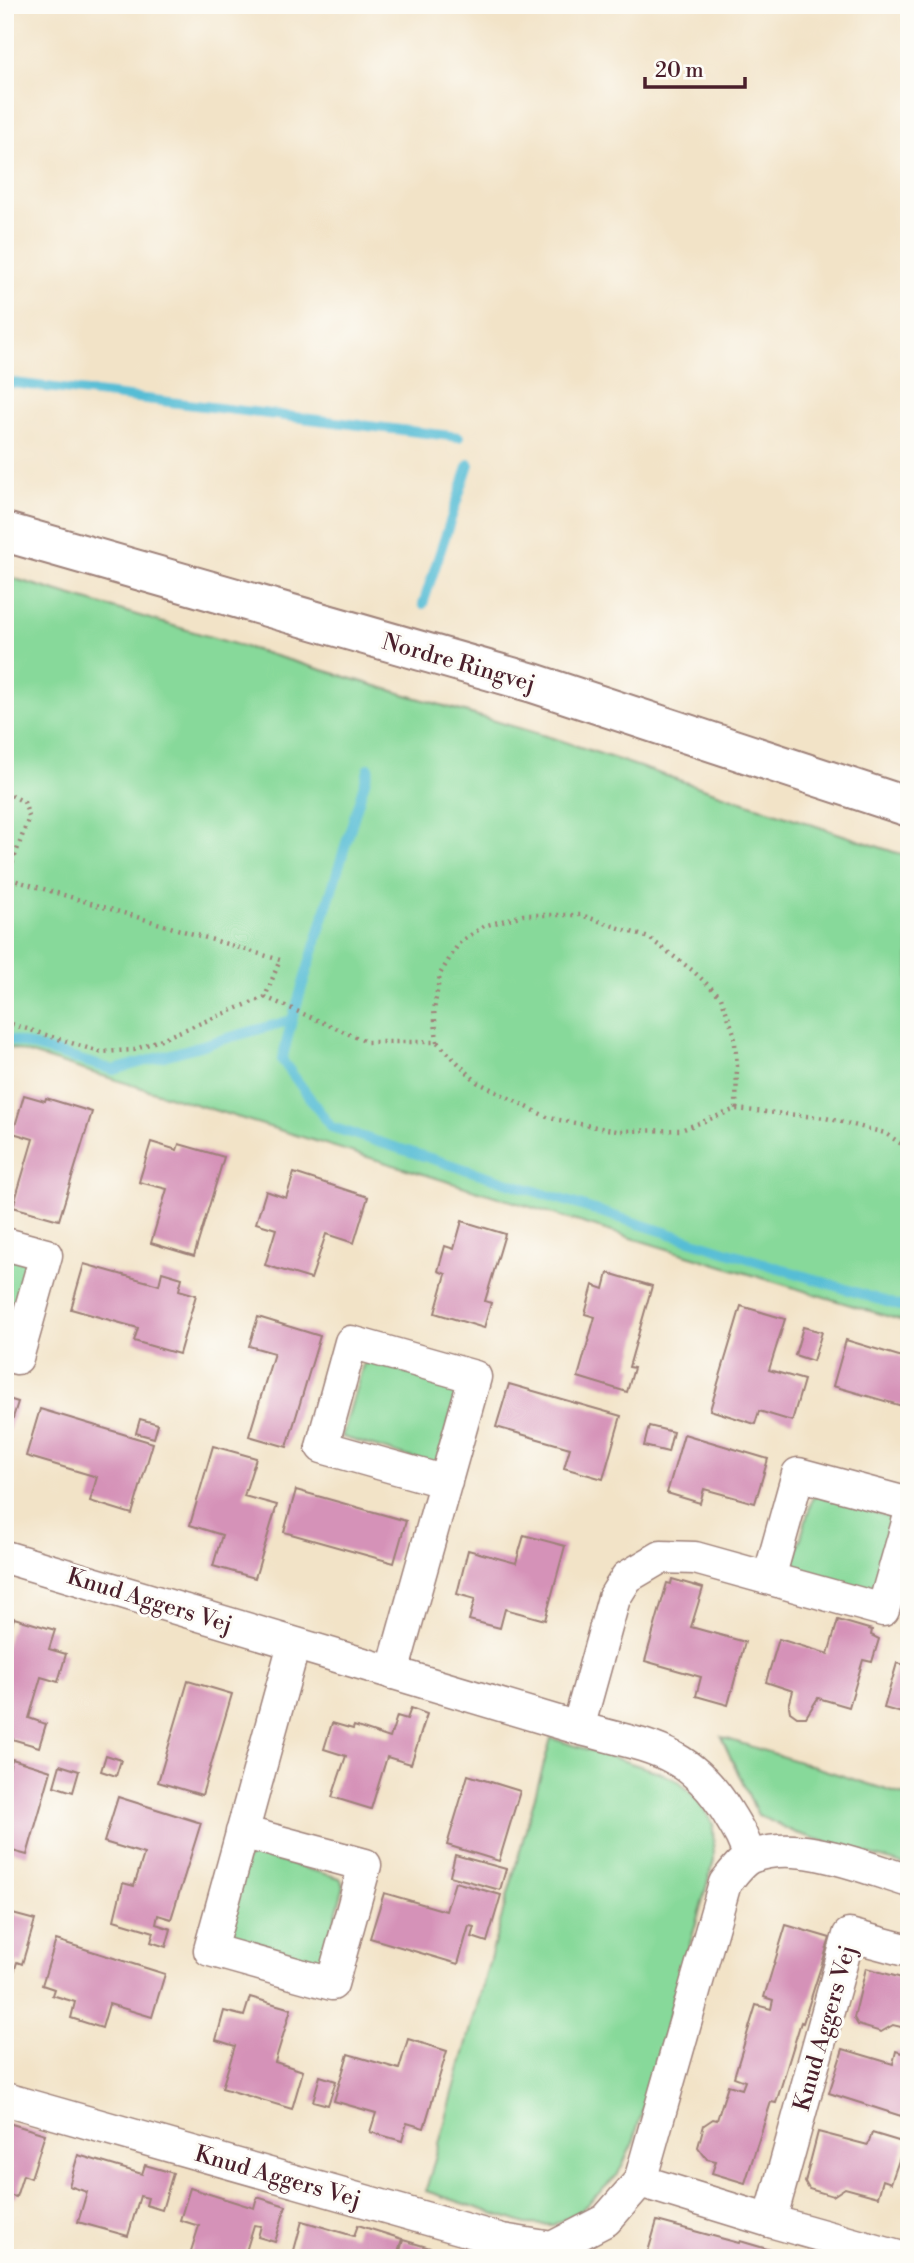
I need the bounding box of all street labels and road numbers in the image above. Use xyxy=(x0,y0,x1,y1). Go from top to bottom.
street label: Nordre Ringvej xyxy=(379,628,539,698)
street label: Knud Aggers Vej xyxy=(64,1563,236,1639)
street label: Knud Aggers Vej xyxy=(788,1942,862,2115)
street label: Knud Aggers Vej xyxy=(191,2140,364,2214)

